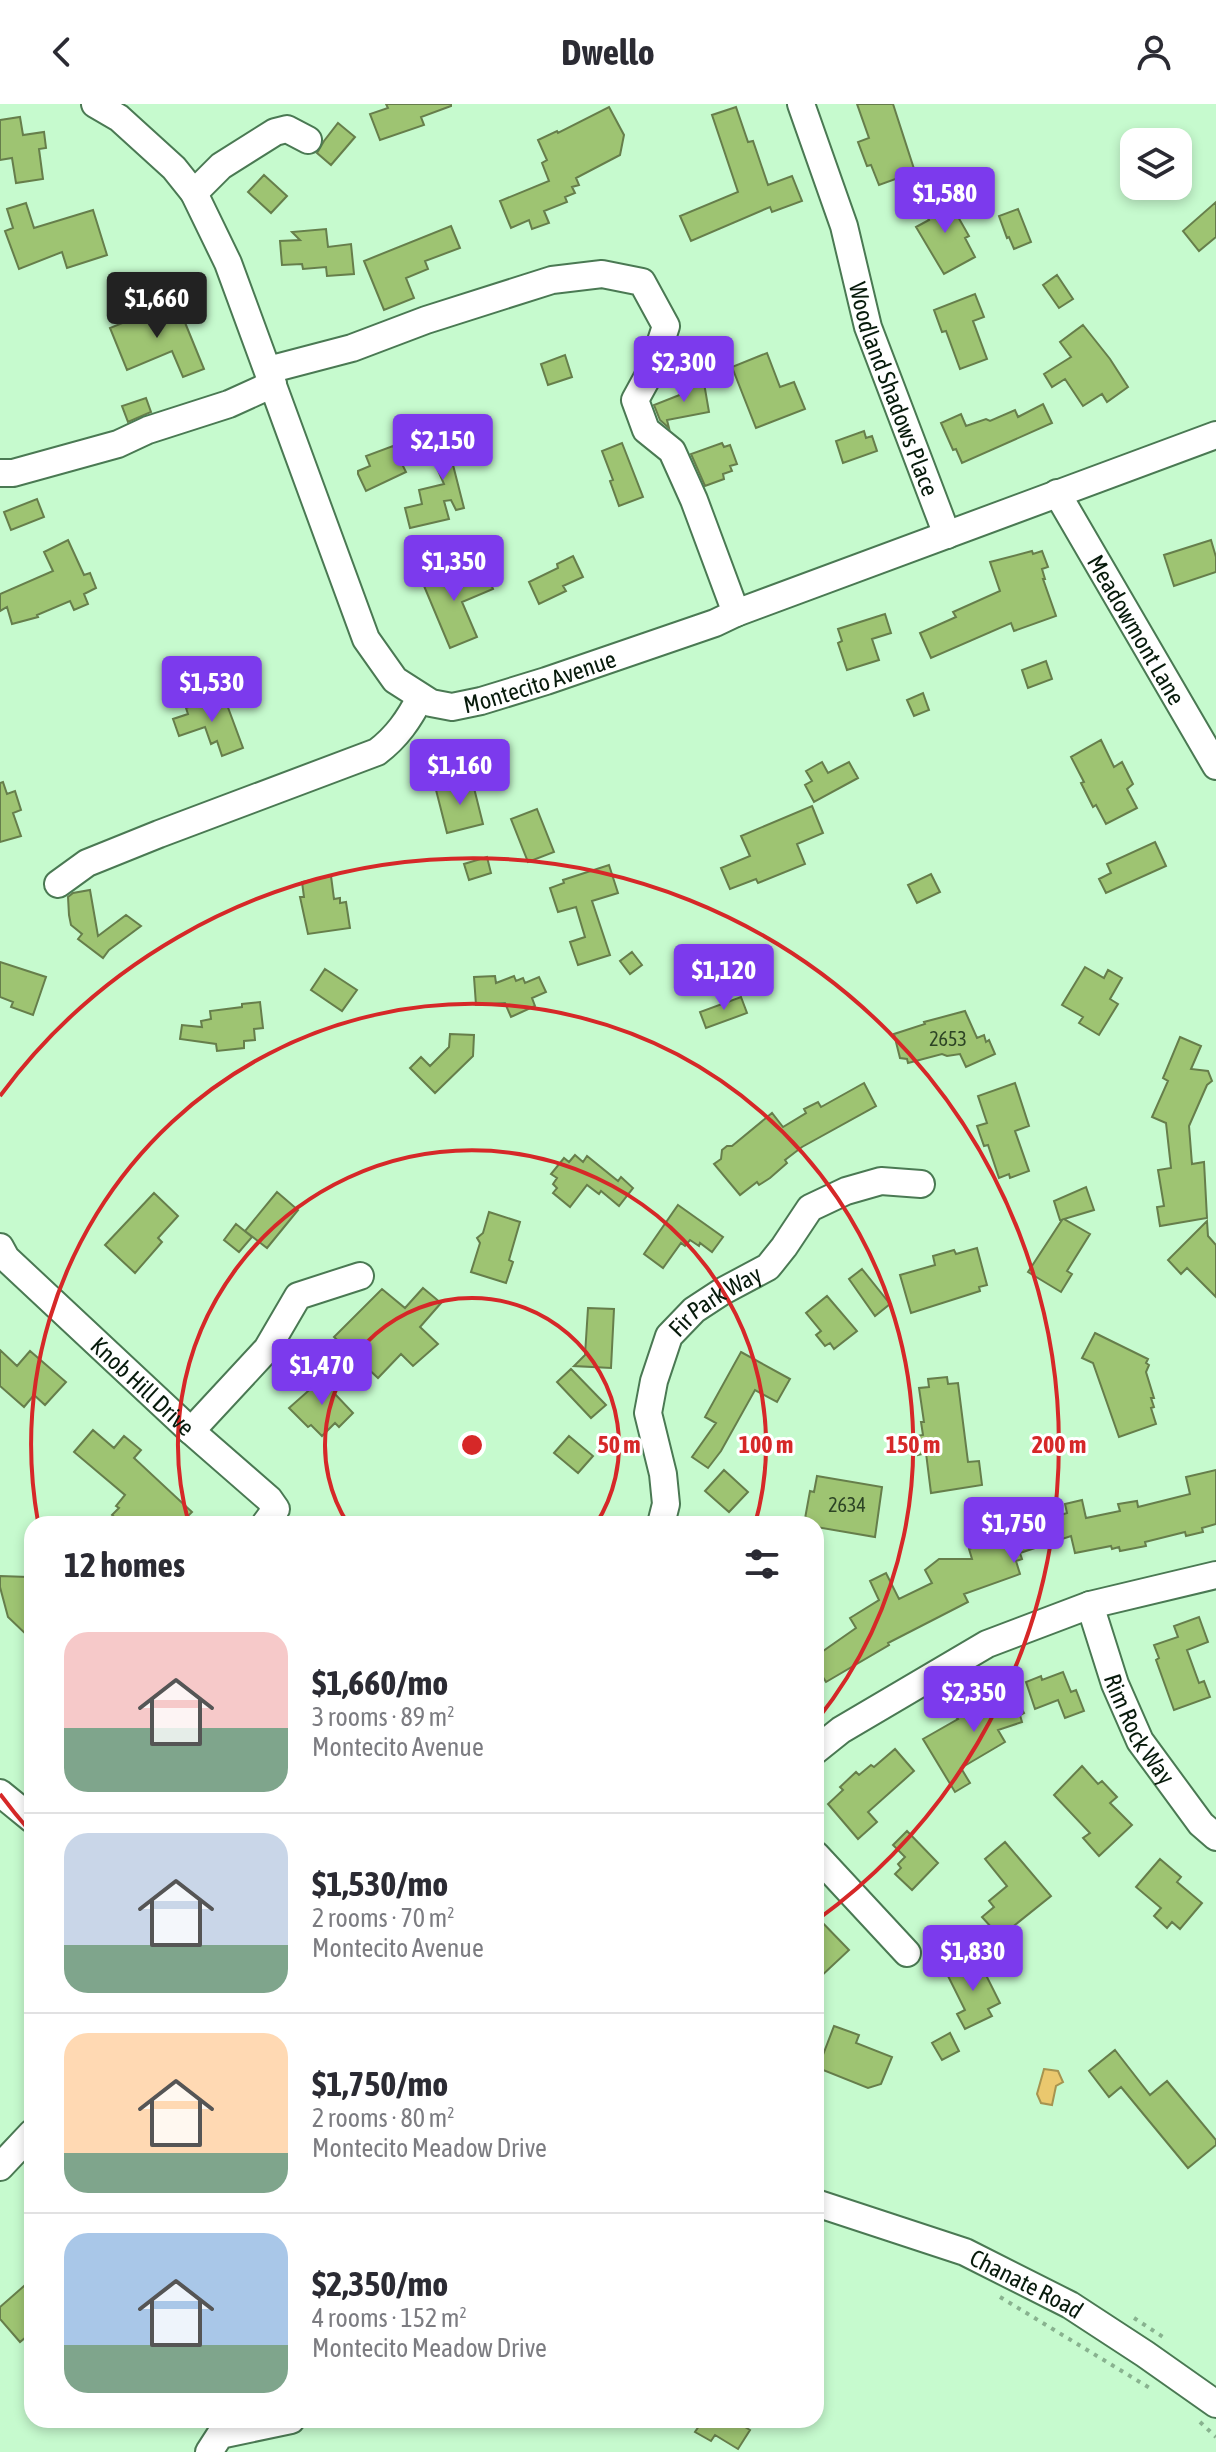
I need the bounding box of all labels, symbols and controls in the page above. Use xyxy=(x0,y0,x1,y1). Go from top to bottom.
icon: back xyxy=(40,30,84,74)
icon: person xyxy=(1132,30,1176,74)
text: Dwello xyxy=(561,31,655,73)
map controls xyxy=(1120,128,1192,200)
button: layers xyxy=(1120,128,1192,200)
pin: $1,580 xyxy=(880,167,1010,235)
text: $1,580 xyxy=(913,178,977,208)
pin: $1,660 xyxy=(92,272,222,340)
street label: Woodland Shadows Place xyxy=(844,279,944,499)
text: $1,660 xyxy=(125,283,189,313)
pin: $2,300 xyxy=(619,336,749,404)
text: $2,300 xyxy=(652,347,716,377)
pin: $2,150 xyxy=(378,414,508,482)
text: $2,150 xyxy=(411,425,475,455)
pin: $1,350 xyxy=(389,535,519,603)
text: $1,350 xyxy=(422,546,486,576)
street label: Meadowmont Lane xyxy=(1082,550,1191,709)
street label: Montecito Avenue xyxy=(461,645,619,718)
pin: $1,530 xyxy=(147,656,277,724)
text: $1,530 xyxy=(180,667,244,697)
pin: $1,160 xyxy=(395,739,525,807)
text: $1,160 xyxy=(428,750,492,780)
pin: $1,120 xyxy=(659,944,789,1012)
text: $1,120 xyxy=(692,955,756,985)
house number: 2653 xyxy=(929,1027,967,1050)
street label: Fir Park Way xyxy=(663,1260,766,1342)
street label: Knob Hill Drive xyxy=(86,1331,200,1441)
pin: $1,470 xyxy=(257,1339,387,1407)
text: $1,470 xyxy=(290,1350,354,1380)
centre of rings xyxy=(458,1431,486,1459)
text: 50 m xyxy=(597,1431,641,1458)
text: 100 m xyxy=(739,1431,793,1458)
text: 150 m xyxy=(886,1431,940,1458)
text: 200 m xyxy=(1032,1431,1086,1458)
house number: 2634 xyxy=(828,1493,866,1516)
pin: $1,750 xyxy=(949,1497,1079,1565)
text: $1,750 xyxy=(982,1508,1046,1538)
icon: filters xyxy=(740,1542,784,1586)
text: 12 homes xyxy=(64,1545,185,1584)
text: $1,660/mo xyxy=(312,1663,448,1702)
icon: home xyxy=(128,1664,224,1760)
pin: $2,350 xyxy=(909,1666,1039,1734)
street label: Rim Rock Way xyxy=(1099,1671,1180,1789)
text: $2,350 xyxy=(942,1677,1006,1707)
text: 3 rooms · 89 m² xyxy=(312,1702,454,1732)
text: Montecito Avenue xyxy=(312,1732,484,1762)
text: $1,530/mo xyxy=(312,1864,448,1903)
icon: home xyxy=(128,1865,224,1961)
text: 2 rooms · 70 m² xyxy=(312,1903,454,1933)
pin: $1,830 xyxy=(908,1925,1038,1993)
text: Montecito Avenue xyxy=(312,1933,484,1963)
text: $1,830 xyxy=(941,1936,1005,1966)
text: $1,750/mo xyxy=(312,2064,448,2103)
icon: home xyxy=(128,2065,224,2161)
text: 2 rooms · 80 m² xyxy=(312,2103,454,2133)
text: Montecito Meadow Drive xyxy=(312,2133,547,2163)
street label: Chanate Road xyxy=(966,2243,1088,2323)
text: $2,350/mo xyxy=(312,2264,448,2303)
icon: home xyxy=(128,2265,224,2361)
text: 4 rooms · 152 m² xyxy=(312,2303,467,2333)
text: Montecito Meadow Drive xyxy=(312,2333,547,2363)

